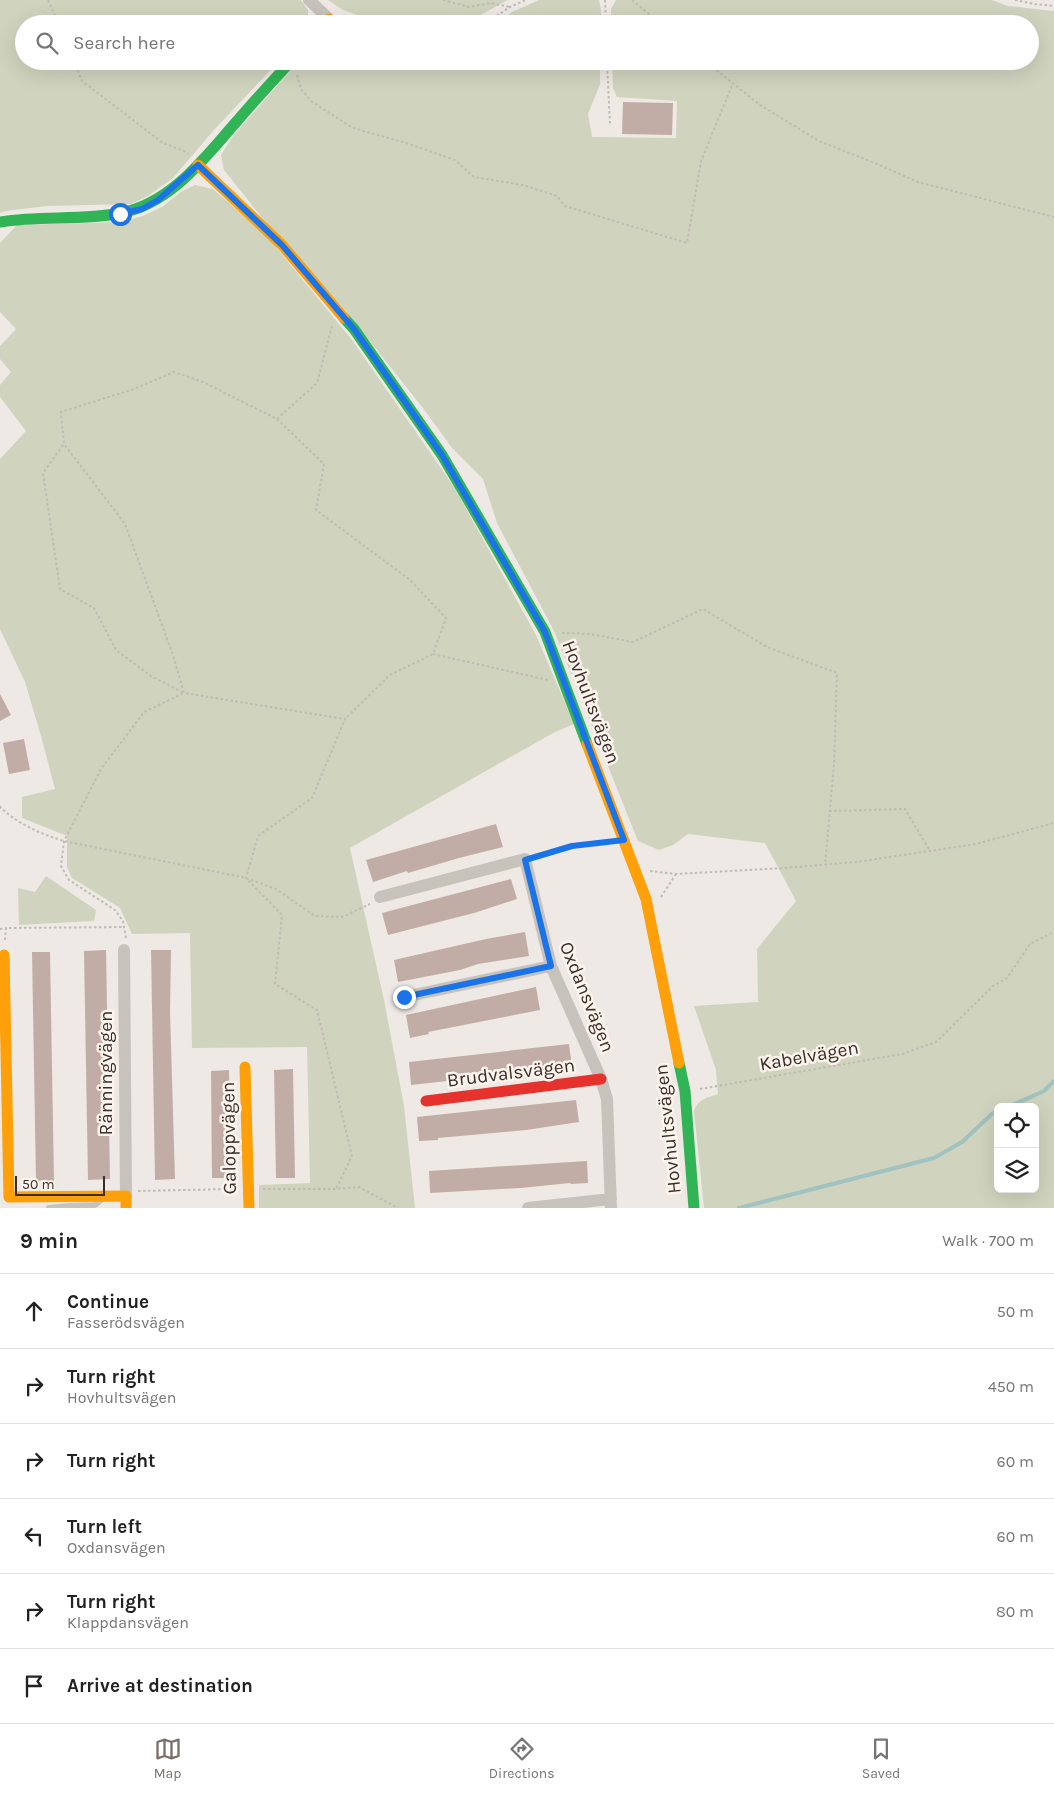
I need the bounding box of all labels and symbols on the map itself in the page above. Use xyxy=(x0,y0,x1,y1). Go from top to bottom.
route start xyxy=(109,203,132,226)
street label: Hovhultsvägen xyxy=(557,637,625,767)
street label: Oxdansvägen xyxy=(555,939,619,1055)
route end xyxy=(393,986,416,1009)
street label: Ränningvägen xyxy=(95,1011,117,1135)
street label: Kabelvägen xyxy=(758,1036,860,1076)
street label: Brudvalsvägen xyxy=(446,1054,576,1092)
street label: Hovhultsvägen xyxy=(650,1063,686,1195)
street label: Galoppvägen xyxy=(217,1082,241,1194)
scale bar xyxy=(15,1173,105,1196)

